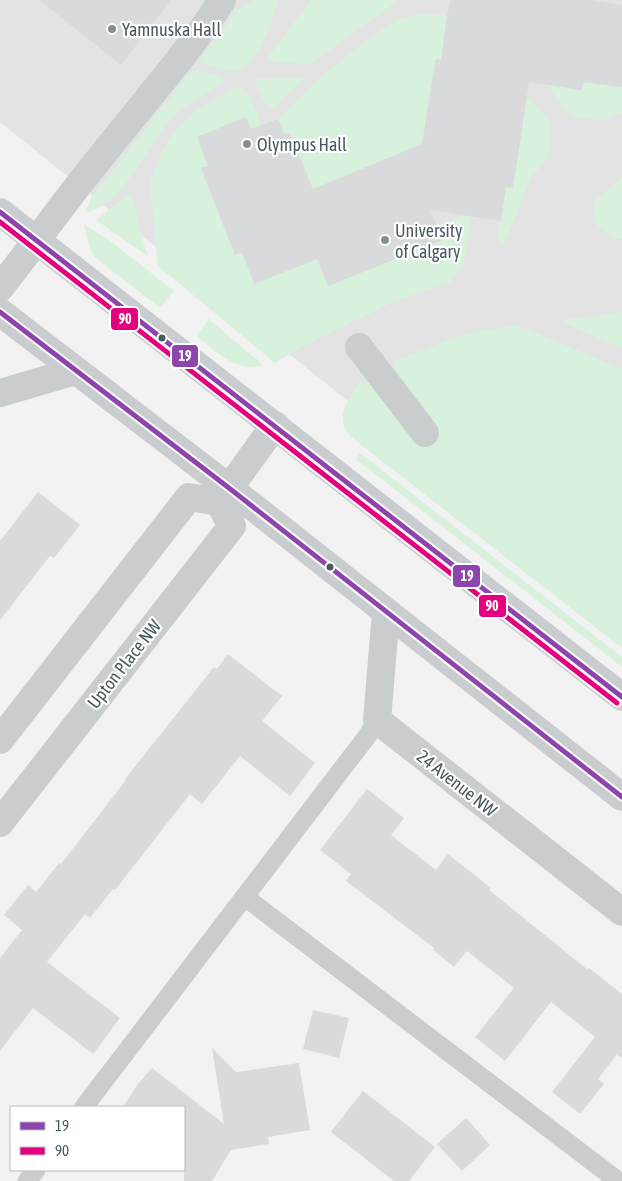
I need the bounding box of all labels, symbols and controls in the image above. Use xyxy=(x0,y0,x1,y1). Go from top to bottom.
place label: Yamnuska Hall xyxy=(122,19,221,40)
marker: Yamnuska Hall xyxy=(106,23,118,35)
place label: Olympus Hall xyxy=(257,134,347,155)
marker: Olympus Hall xyxy=(241,138,253,150)
place label: University of Calgary xyxy=(395,220,462,262)
marker: University of Calgary xyxy=(379,234,391,246)
line badge: 90 xyxy=(110,307,139,331)
text: 90 xyxy=(118,311,132,327)
unlabelled marker xyxy=(157,333,167,343)
line badge: 19 xyxy=(171,344,199,368)
text: 19 xyxy=(178,348,192,364)
unlabelled marker xyxy=(325,562,335,572)
line badge: 19 xyxy=(452,564,481,588)
text: 19 xyxy=(460,568,474,584)
line badge: 90 xyxy=(478,594,507,618)
text: 90 xyxy=(485,598,499,614)
street label: Upton Place NW xyxy=(83,615,165,713)
street label: 24 Avenue NW xyxy=(413,745,501,821)
legend xyxy=(10,1106,185,1171)
text: 19 xyxy=(55,1117,69,1134)
text: 90 xyxy=(55,1142,69,1159)

